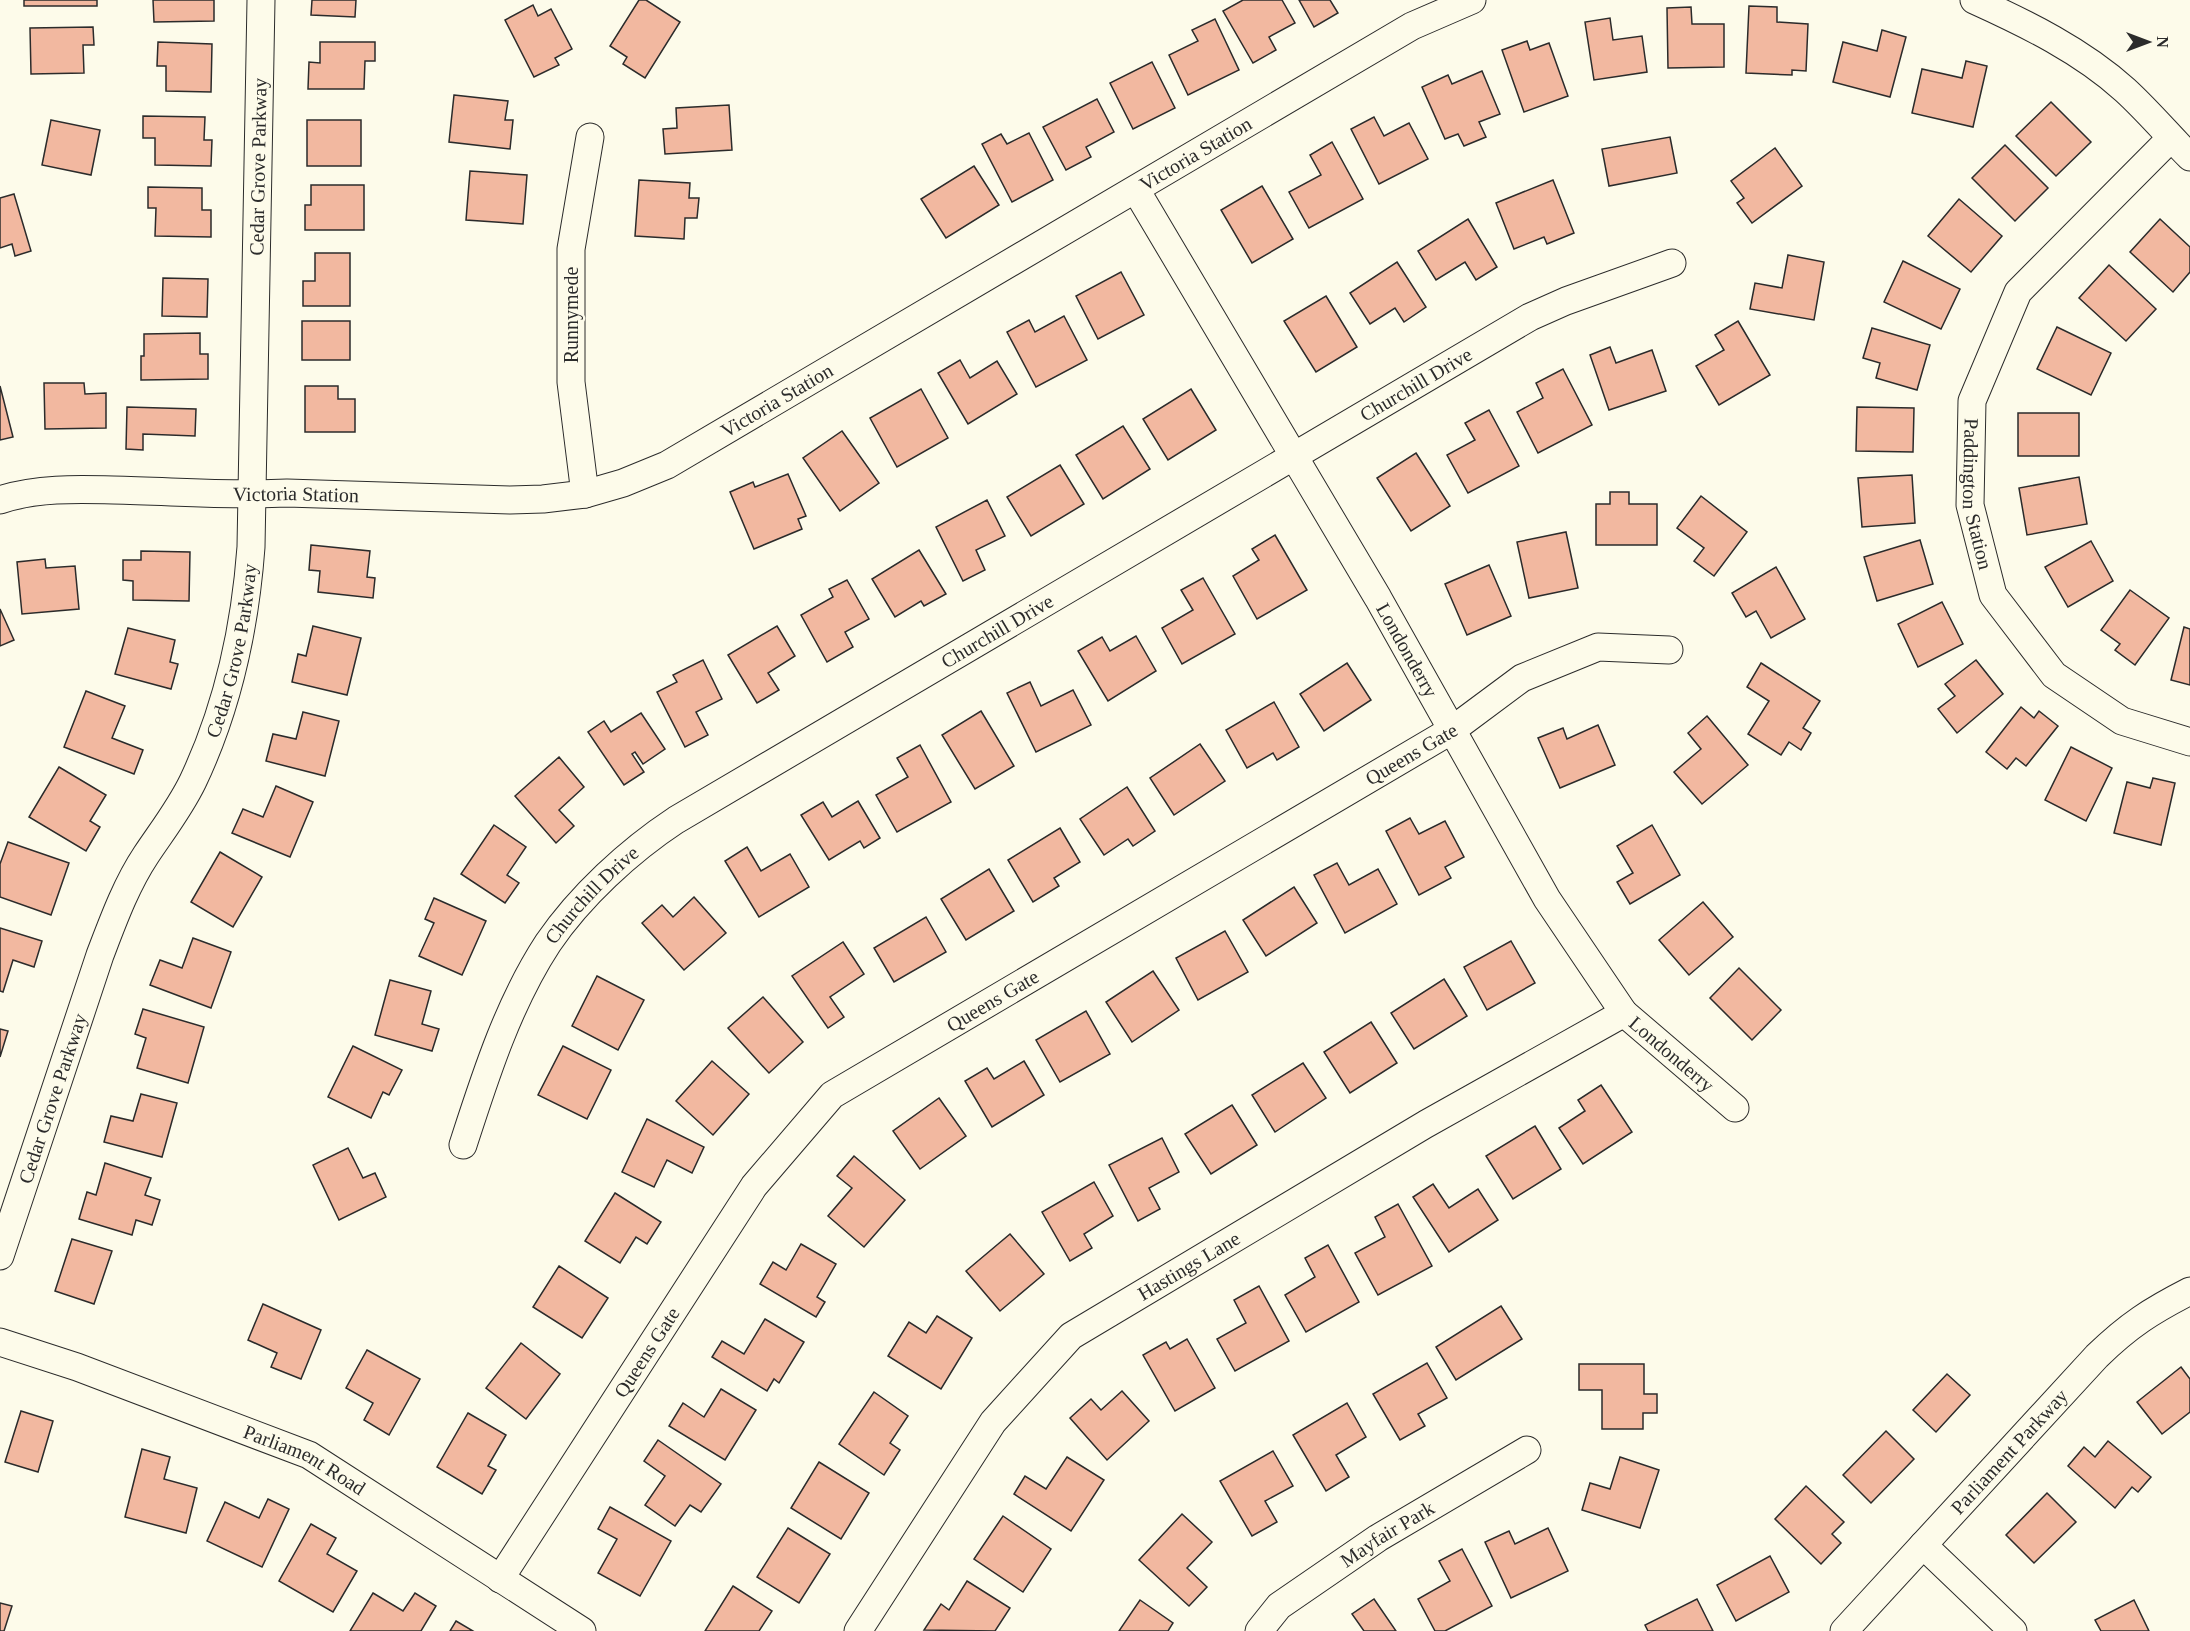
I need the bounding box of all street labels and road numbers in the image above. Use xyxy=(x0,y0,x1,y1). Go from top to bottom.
street label: Cedar Grove Parkway xyxy=(245,78,272,256)
street label: Victoria Station xyxy=(1136,112,1255,195)
street label: Runnymede xyxy=(560,267,583,363)
street label: Churchill Drive xyxy=(1356,343,1476,426)
street label: Victoria Station xyxy=(717,359,837,442)
street label: Paddington Station xyxy=(1958,418,1997,572)
street label: Victoria Station xyxy=(233,482,359,506)
street label: Cedar Grove Parkway xyxy=(201,563,262,741)
street label: Churchill Drive xyxy=(937,589,1057,672)
street label: Londonderry xyxy=(1372,599,1442,701)
street label: Queens Gate xyxy=(1361,718,1461,790)
street label: Churchill Drive xyxy=(540,841,643,948)
street label: Queens Gate xyxy=(943,965,1042,1036)
street label: Cedar Grove Parkway xyxy=(14,1011,92,1186)
street label: Londonderry xyxy=(1625,1012,1719,1097)
street label: Hastings Lane xyxy=(1134,1227,1244,1305)
street label: Queens Gate xyxy=(609,1303,684,1401)
street label: Parliament Parkway xyxy=(1946,1384,2073,1518)
street label: Parliament Road xyxy=(241,1420,369,1499)
street label: Mayfair Park xyxy=(1336,1497,1438,1572)

